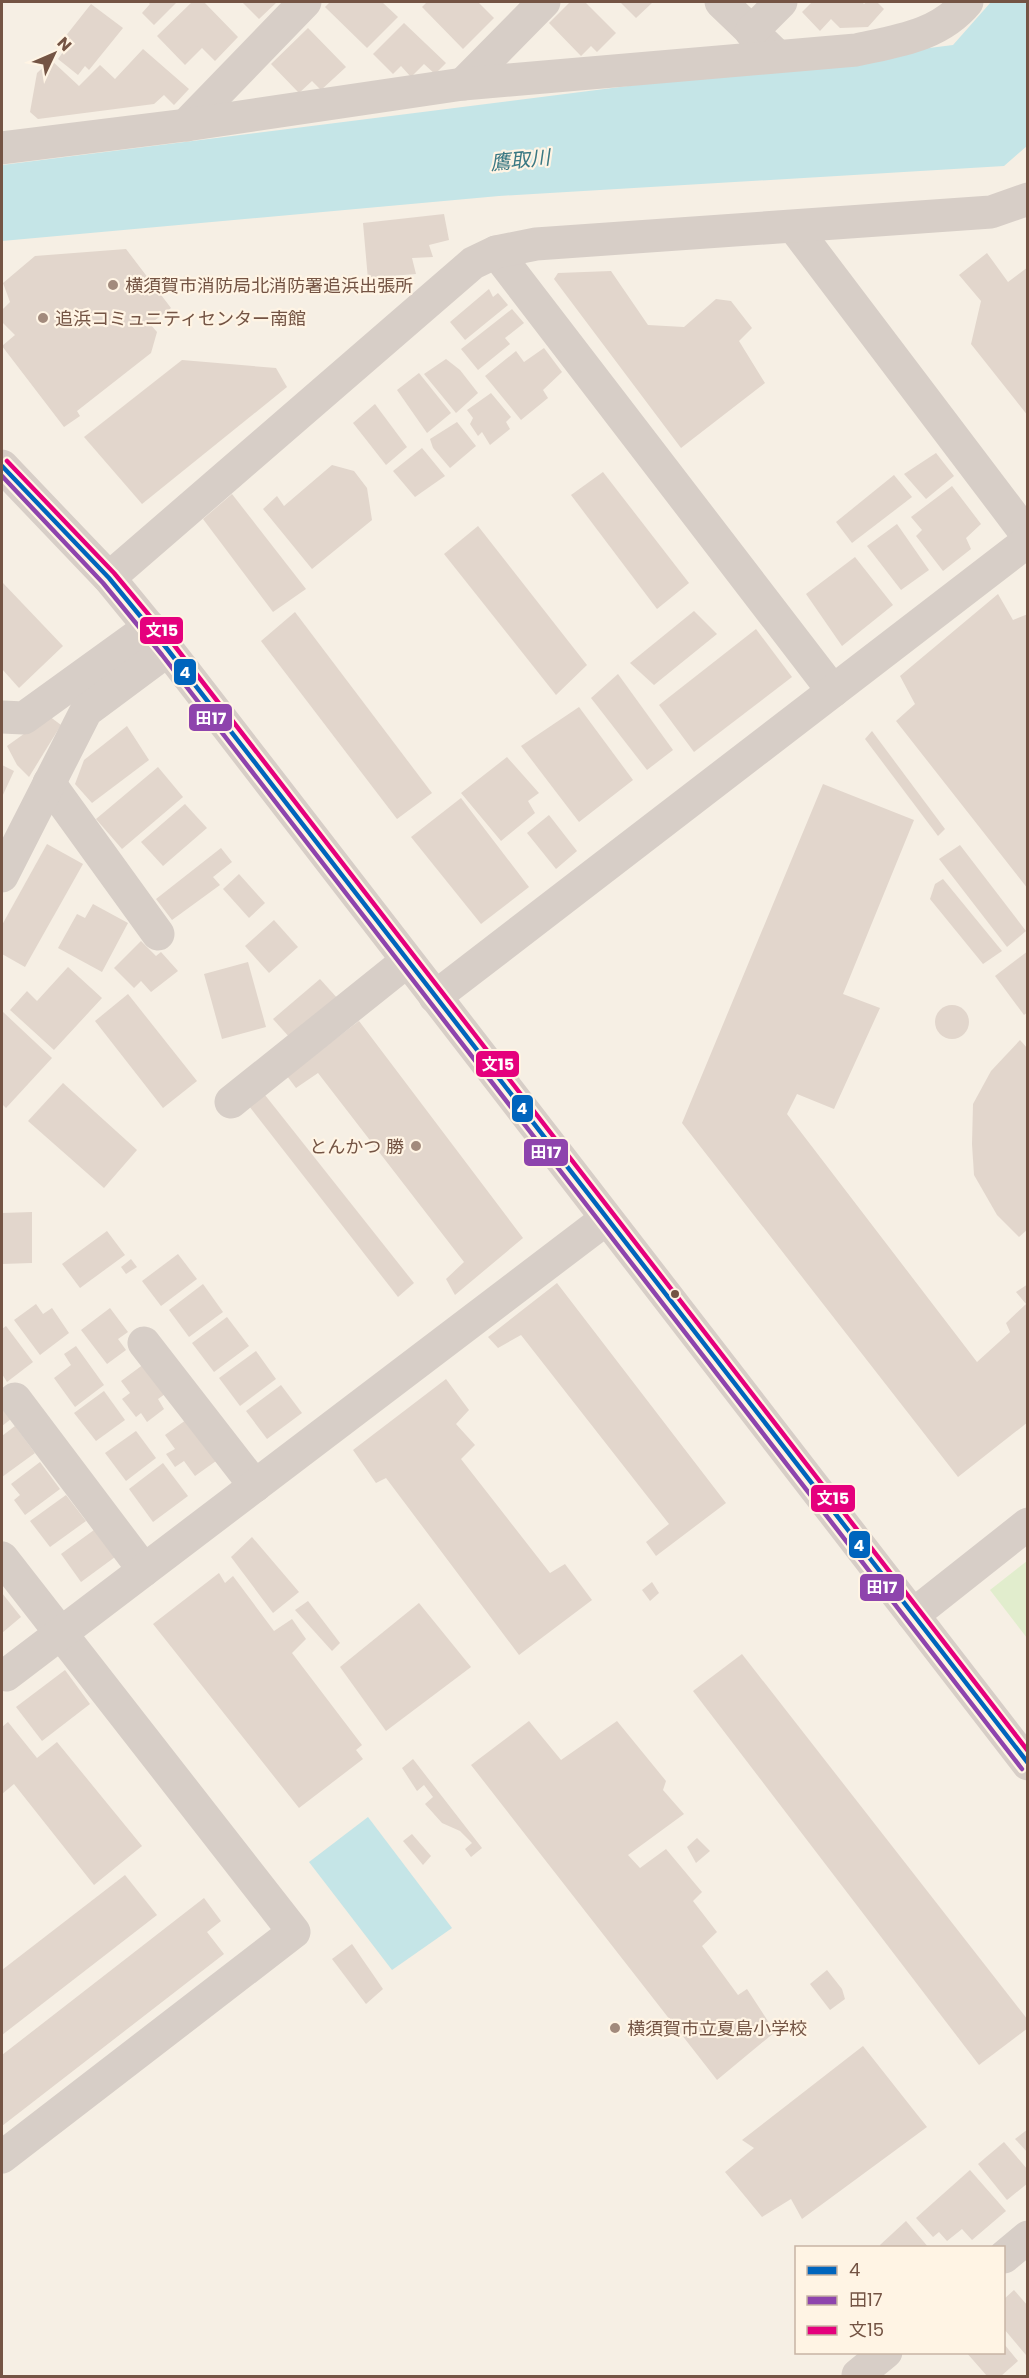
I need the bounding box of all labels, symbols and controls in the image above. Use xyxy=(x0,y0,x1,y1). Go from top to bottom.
north arrow xyxy=(24,24,84,84)
text: N xyxy=(52,32,77,56)
water label: 鷹取川 xyxy=(489,143,553,177)
place label: 横須賀市消防局北消防署追浜出張所 xyxy=(125,273,413,298)
marker: 横須賀市消防局北消防署追浜出張所 xyxy=(106,278,120,292)
place label: 追浜コミュニティセンター南館 xyxy=(55,306,306,331)
marker: 追浜コミュニティセンター南館 xyxy=(36,311,50,325)
line badge: 文15 xyxy=(139,616,184,645)
text: 文15 xyxy=(146,619,178,642)
line badge: 4 xyxy=(173,658,197,686)
text: 4 xyxy=(180,661,191,684)
line badge: 田17 xyxy=(188,703,233,732)
text: 田17 xyxy=(196,707,227,730)
line badge: 文15 xyxy=(475,1050,520,1078)
text: 文15 xyxy=(482,1053,514,1076)
line badge: 4 xyxy=(511,1094,534,1123)
text: 4 xyxy=(517,1097,528,1120)
place label: とんかつ 勝 xyxy=(309,1134,404,1159)
line badge: 田17 xyxy=(523,1138,569,1167)
marker: とんかつ 勝 xyxy=(409,1139,423,1153)
text: 田17 xyxy=(531,1141,562,1164)
unlabelled marker xyxy=(669,1288,681,1300)
line badge: 文15 xyxy=(810,1484,856,1513)
text: 文15 xyxy=(817,1487,849,1510)
line badge: 4 xyxy=(848,1530,871,1559)
text: 4 xyxy=(854,1534,865,1557)
line badge: 田17 xyxy=(859,1573,905,1602)
text: 田17 xyxy=(867,1576,898,1599)
place label: 横須賀市立夏島小学校 xyxy=(627,2016,807,2041)
marker: 横須賀市立夏島小学校 xyxy=(608,2021,622,2035)
legend xyxy=(795,2246,1005,2354)
text: 4 xyxy=(849,2257,860,2282)
text: 田17 xyxy=(849,2287,883,2312)
text: 文15 xyxy=(849,2317,884,2342)

